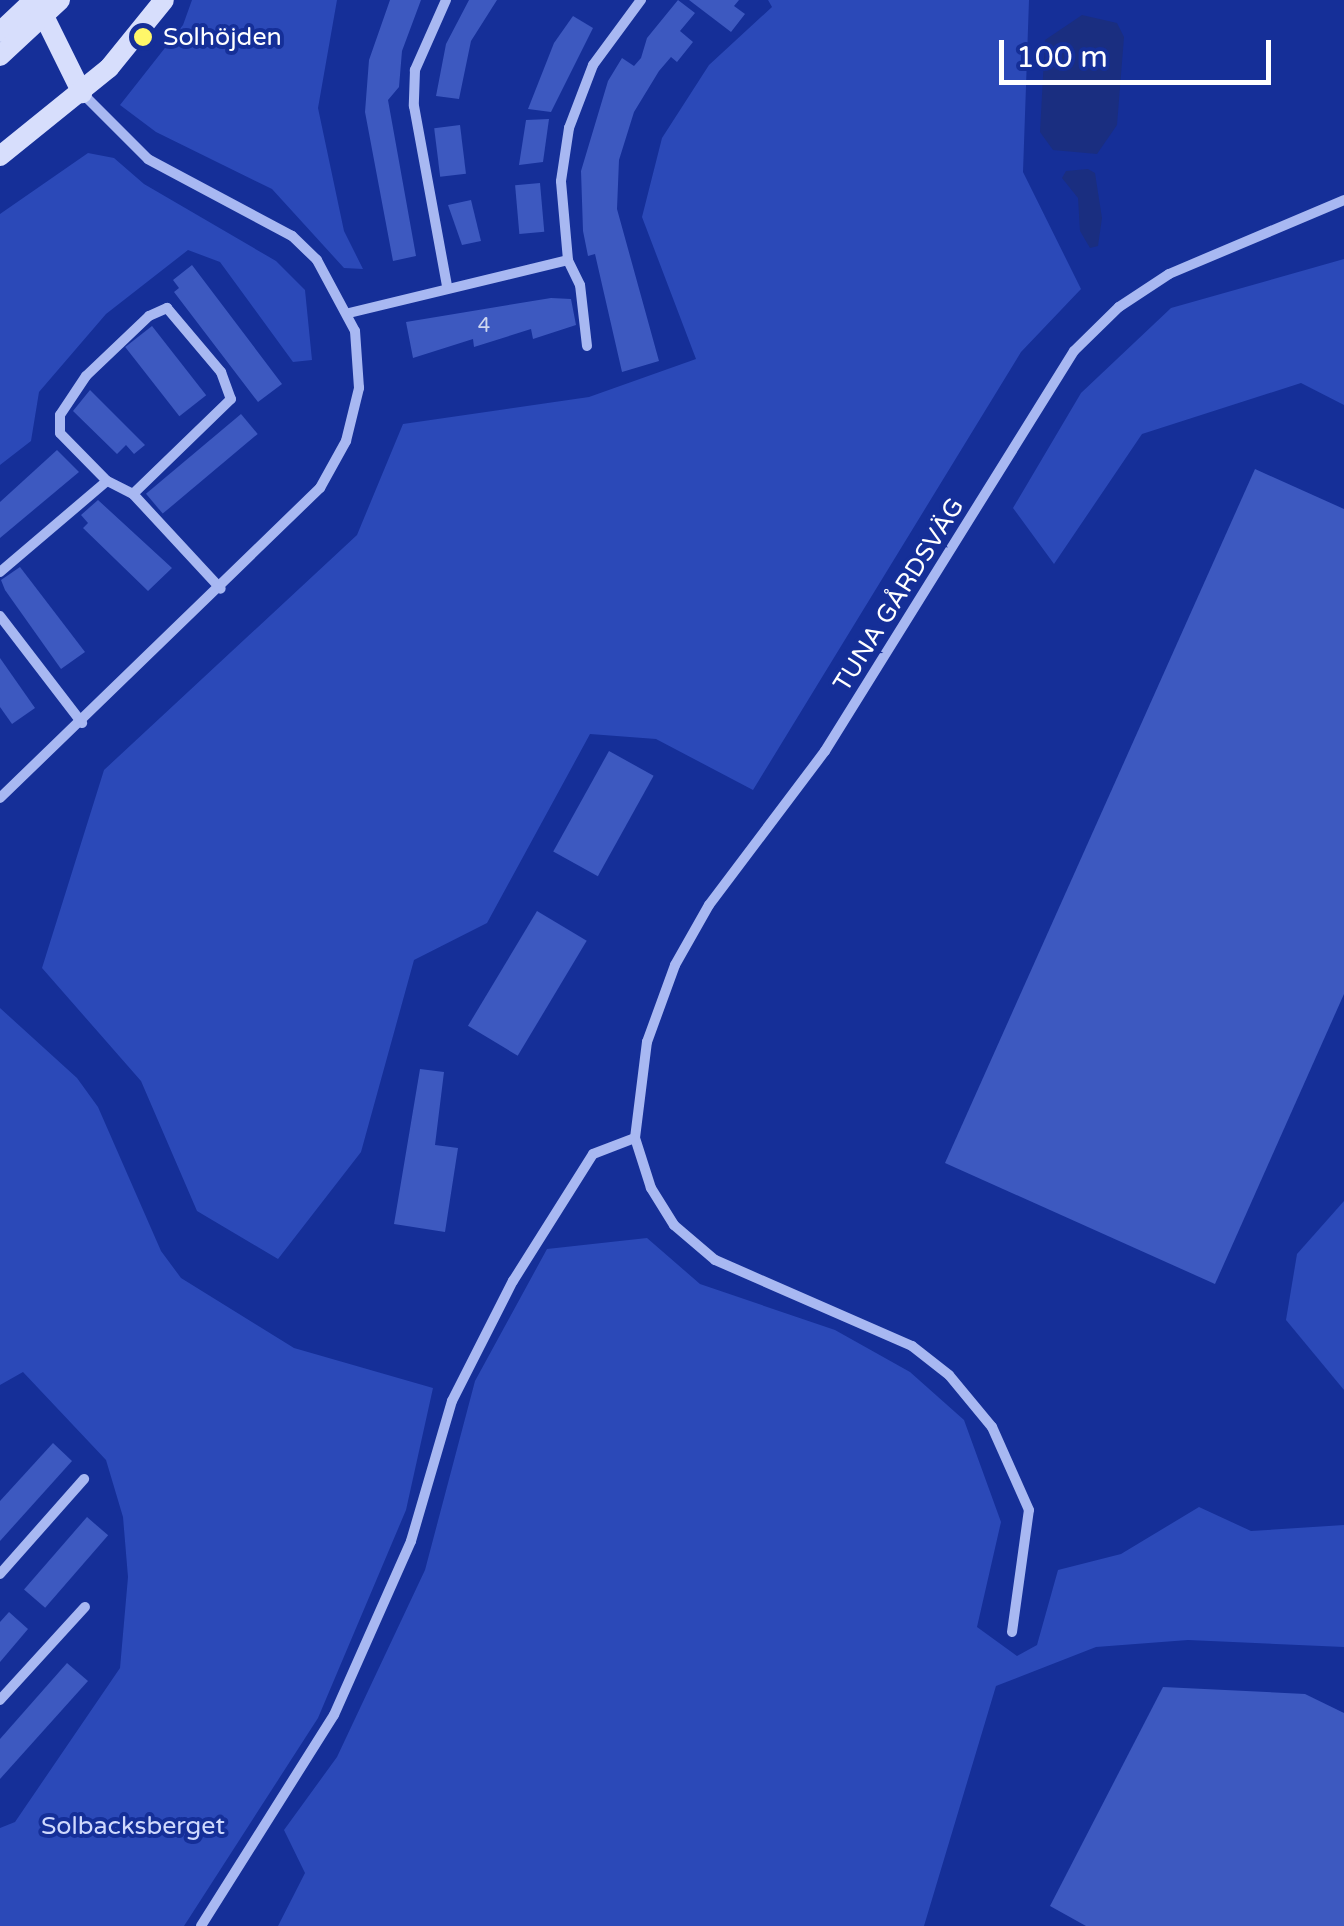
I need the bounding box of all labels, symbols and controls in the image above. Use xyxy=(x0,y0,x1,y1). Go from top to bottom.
scale bar xyxy=(1004,20,1276,82)
place label: Solhöjden xyxy=(163,22,282,52)
marker: Solhöjden xyxy=(132,26,154,48)
text: 100 m xyxy=(1016,39,1108,76)
house number: 4 xyxy=(478,314,490,338)
street label: TUNA GÅRDSVÄG xyxy=(827,493,971,697)
park label: Solbacksberget xyxy=(41,1811,225,1841)

